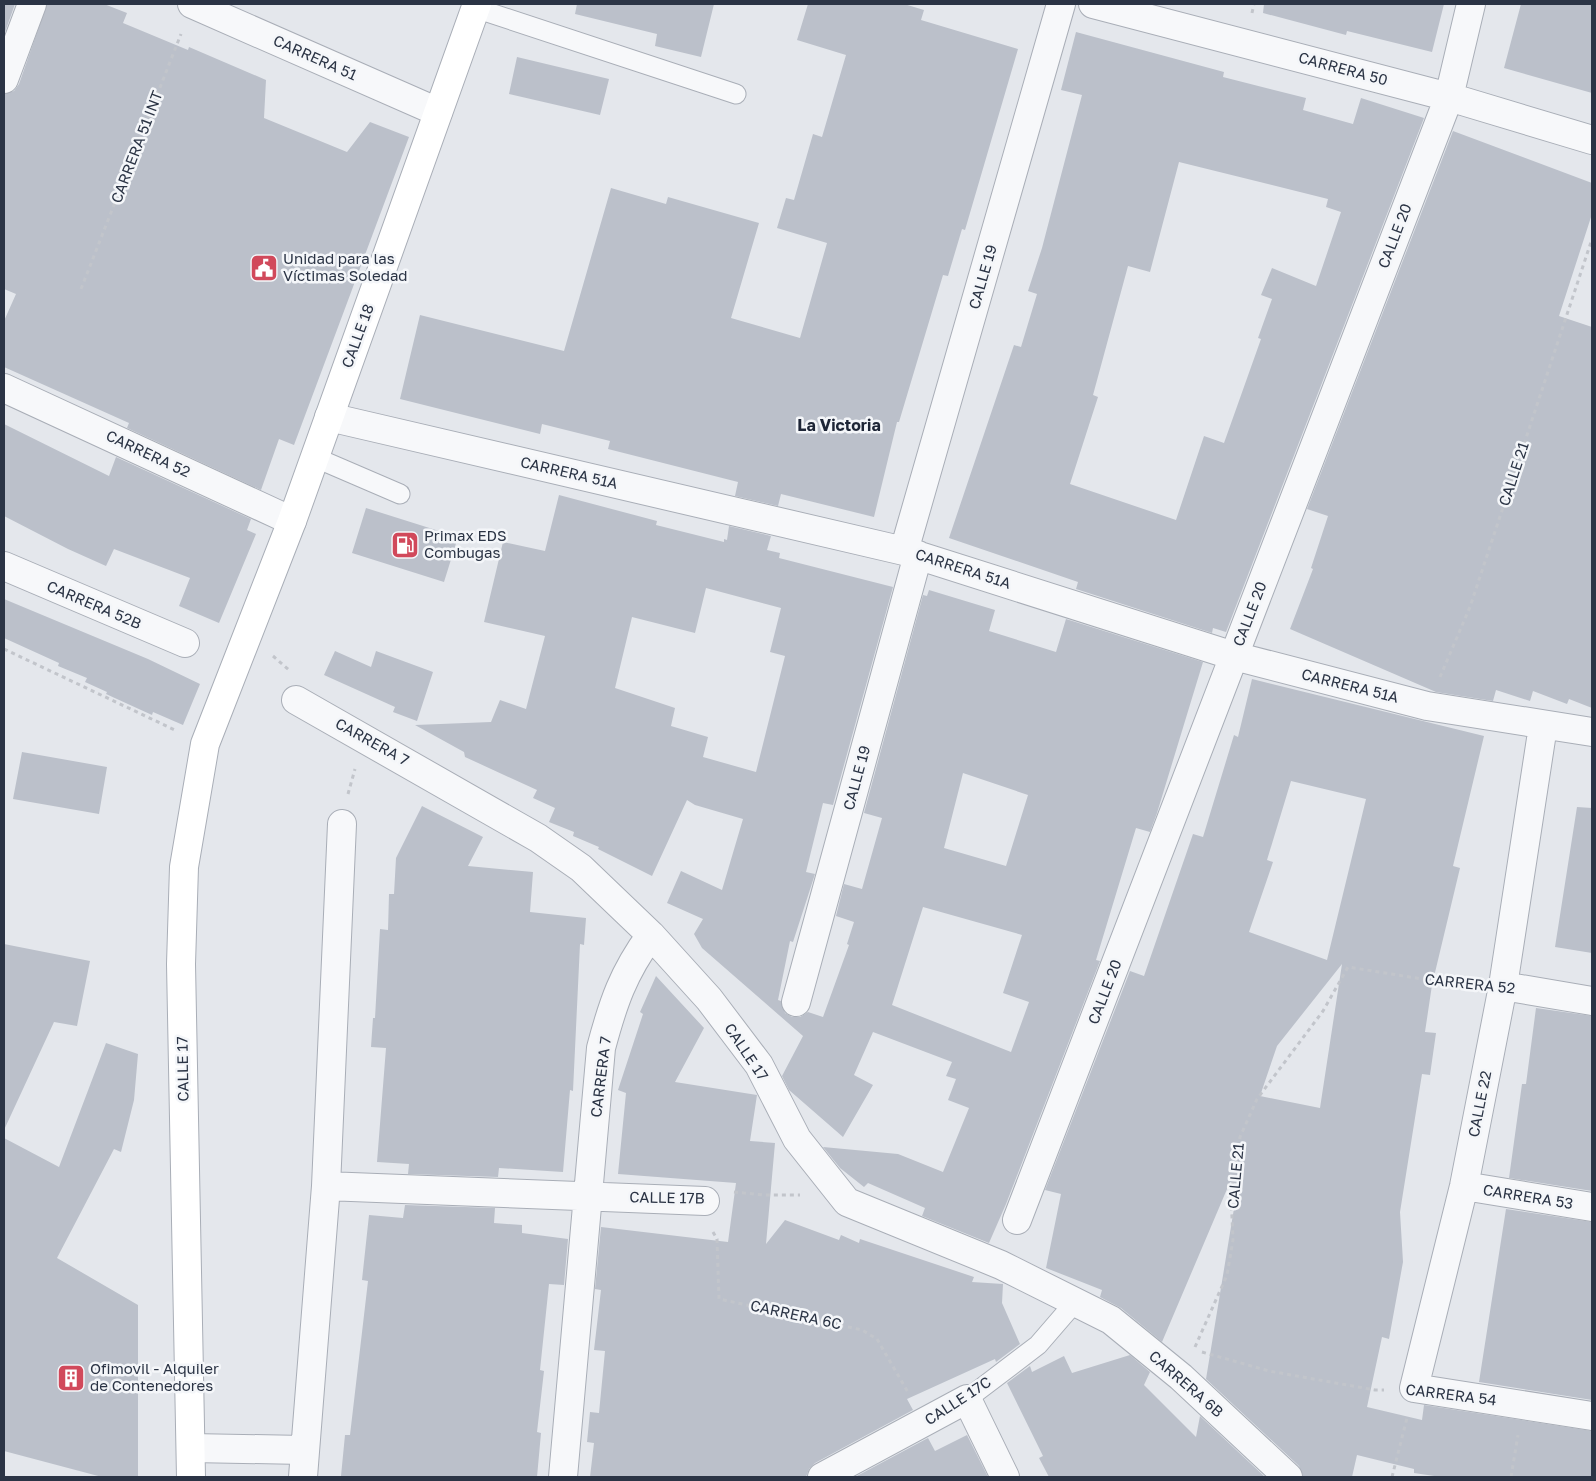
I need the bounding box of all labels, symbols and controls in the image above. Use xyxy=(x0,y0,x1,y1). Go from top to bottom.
street label: CARRERA 51 xyxy=(271,31,360,84)
street label: CARRERA 50 xyxy=(1297,47,1390,89)
street label: CARRERA 51 INT xyxy=(106,88,166,205)
street label: CALLE 20 xyxy=(1373,201,1415,271)
street label: CALLE 19 xyxy=(964,242,1000,311)
place label: Unidad para las Víctimas Soledad xyxy=(283,249,408,284)
public building icon: Unidad para las Víctimas Soledad xyxy=(249,253,279,283)
street label: CALLE 18 xyxy=(337,301,377,370)
district label: La Victoria xyxy=(797,415,881,435)
street label: CARRERA 52 xyxy=(103,426,193,480)
street label: CALLE 21 xyxy=(1494,440,1532,508)
street label: CARRERA 51A xyxy=(519,452,620,492)
place label: Primax EDS Combugas xyxy=(424,526,507,561)
fuel station icon: Primax EDS Combugas xyxy=(390,530,420,560)
street label: CARRERA 51A xyxy=(913,544,1013,592)
street label: CARRERA 52B xyxy=(44,576,144,632)
street label: CALLE 20 xyxy=(1228,579,1270,649)
street label: CARRERA 51A xyxy=(1300,664,1401,706)
street label: CARRERA 7 xyxy=(333,714,413,769)
street label: CALLE 19 xyxy=(839,743,873,812)
street label: CALLE 20 xyxy=(1083,957,1125,1027)
street label: CARRERA 52 xyxy=(1424,969,1516,997)
street label: CALLE 17 xyxy=(721,1019,773,1084)
street label: CARRERA 7 xyxy=(586,1035,614,1118)
street label: CALLE 17 xyxy=(172,1036,192,1102)
street label: CALLE 22 xyxy=(1464,1069,1494,1139)
street label: CALLE 21 xyxy=(1223,1142,1247,1210)
street label: CARRERA 53 xyxy=(1482,1180,1574,1212)
street label: CALLE 17B xyxy=(629,1187,705,1207)
street label: CARRERA 6C xyxy=(749,1296,843,1332)
street label: CARRERA 6B xyxy=(1146,1346,1228,1420)
place label: Ofimovil - Alquiler de Contenedores xyxy=(90,1359,219,1394)
building icon: Ofimovil - Alquiler de Contenedores xyxy=(56,1363,86,1393)
street label: CALLE 17C xyxy=(921,1372,994,1428)
street label: CARRERA 54 xyxy=(1405,1380,1498,1409)

